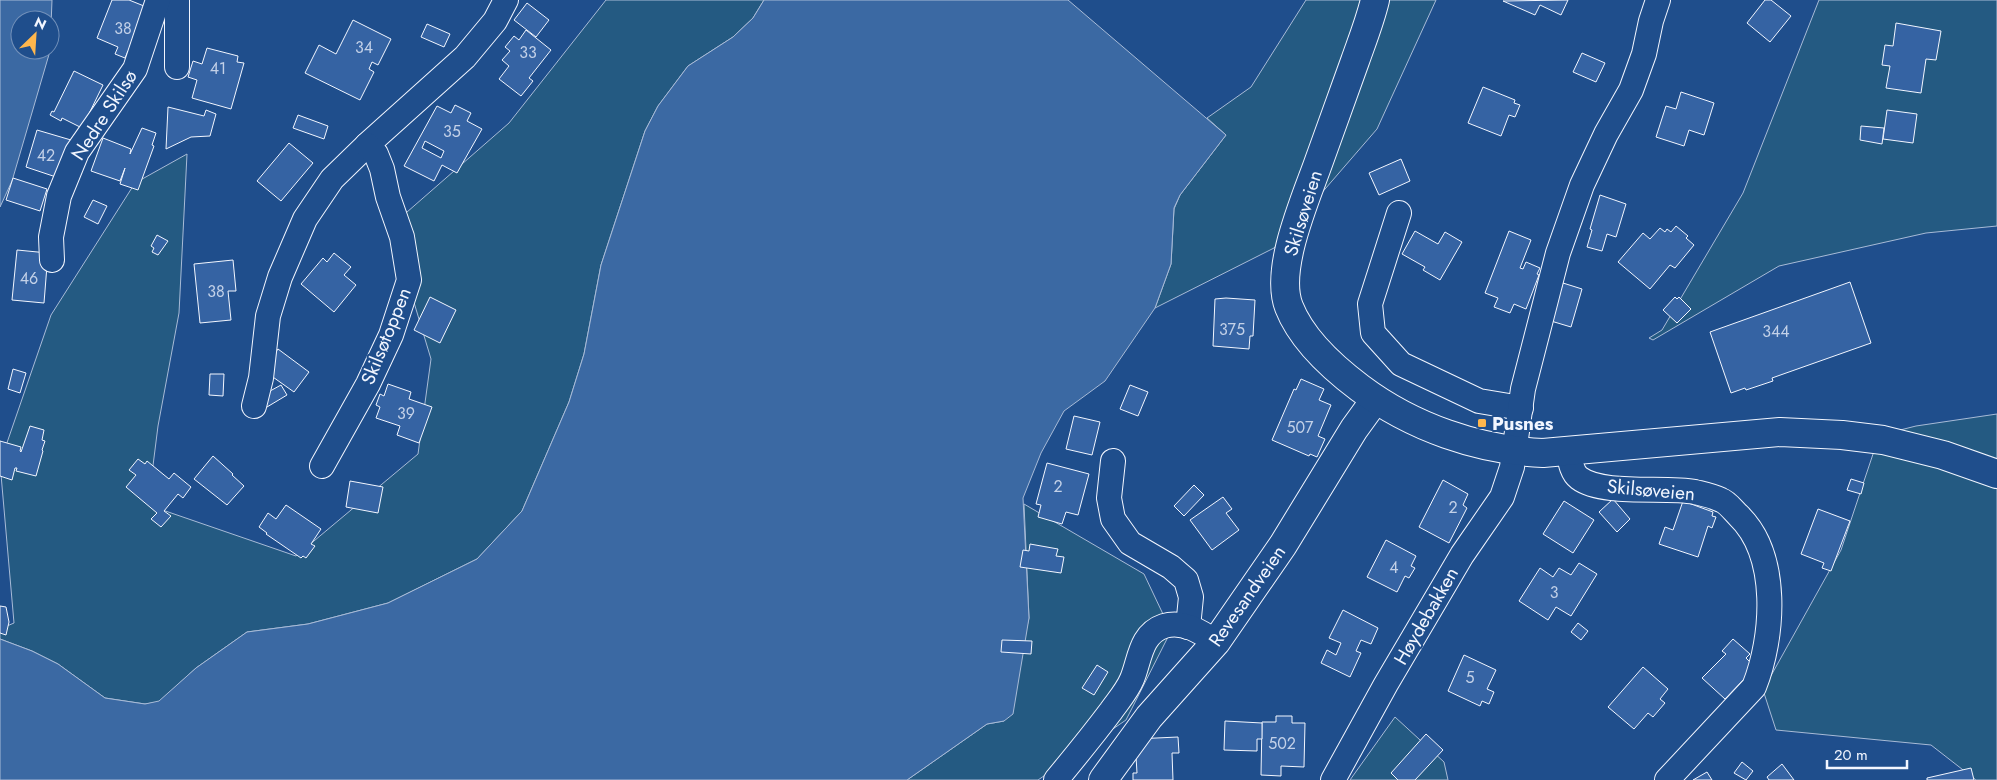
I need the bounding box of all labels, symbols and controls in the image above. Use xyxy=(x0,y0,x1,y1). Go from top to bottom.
north arrow xyxy=(10,10,60,60)
text: N xyxy=(31,12,50,35)
house number: 38 xyxy=(114,17,132,40)
house number: 34 xyxy=(355,36,373,59)
house number: 33 xyxy=(519,41,537,64)
house number: 41 xyxy=(210,57,226,80)
street label: Nedre Skilsø xyxy=(65,64,143,166)
house number: 35 xyxy=(443,120,461,143)
house number: 42 xyxy=(37,144,55,167)
street label: Skilsøveien xyxy=(1277,167,1329,259)
house number: 46 xyxy=(20,267,38,290)
house number: 38 xyxy=(207,280,225,303)
street label: Skilsøtoppen xyxy=(354,283,418,389)
house number: 375 xyxy=(1219,318,1245,341)
house number: 344 xyxy=(1762,320,1790,343)
house number: 39 xyxy=(397,402,415,425)
place label: Pusnes xyxy=(1492,410,1554,437)
house number: 507 xyxy=(1286,416,1314,439)
marker: Pusnes xyxy=(1476,417,1488,429)
street label: Skilsøveien xyxy=(1606,473,1696,507)
house number: 2 xyxy=(1053,475,1063,498)
house number: 2 xyxy=(1448,496,1458,519)
street label: Revesandveien xyxy=(1202,540,1292,652)
house number: 4 xyxy=(1389,556,1399,579)
street label: Høydebakken xyxy=(1387,562,1465,670)
house number: 3 xyxy=(1550,581,1559,604)
house number: 5 xyxy=(1465,666,1475,689)
house number: 502 xyxy=(1268,732,1296,755)
scale bar xyxy=(1827,738,1907,770)
text: 20 m xyxy=(1834,744,1868,766)

